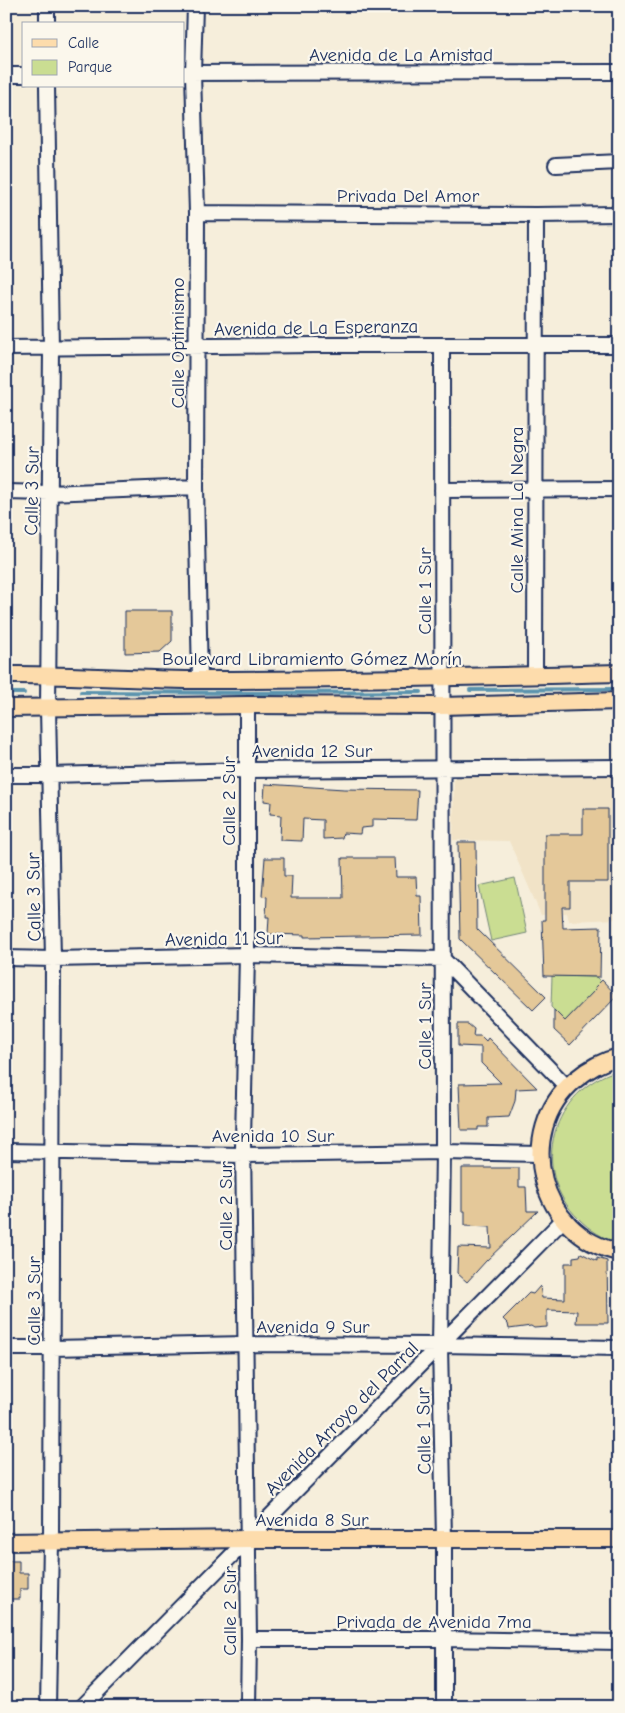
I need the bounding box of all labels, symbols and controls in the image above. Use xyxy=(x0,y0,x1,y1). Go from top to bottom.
legend xyxy=(22,22,185,88)
text: Calle xyxy=(68,34,100,52)
street label: Avenida de La Amistad xyxy=(309,44,493,66)
text: Parque xyxy=(68,58,113,76)
street label: Privada Del Amor xyxy=(337,185,480,207)
street label: Calle Optimismo xyxy=(167,277,189,409)
street label: Avenida de La Esperanza xyxy=(214,315,418,341)
street label: Calle Mina La Negra xyxy=(506,427,528,593)
street label: Calle 3 Sur xyxy=(20,446,44,536)
street label: Calle 1 Sur xyxy=(414,547,436,635)
street label: Boulevard Libramiento Gómez Morín xyxy=(162,648,462,670)
street label: Avenida 12 Sur xyxy=(252,740,373,762)
street label: Calle 2 Sur xyxy=(218,756,240,846)
street label: Calle 3 Sur xyxy=(22,852,46,942)
street label: Avenida 11 Sur xyxy=(165,927,284,951)
street label: Calle 1 Sur xyxy=(414,982,436,1070)
street label: Avenida 10 Sur xyxy=(212,1125,335,1147)
street label: Calle 2 Sur xyxy=(215,1161,237,1251)
street label: Calle 3 Sur xyxy=(23,1256,45,1346)
street label: Avenida 9 Sur xyxy=(256,1316,370,1338)
street label: Avenida Arroyo del Parral xyxy=(260,1337,423,1500)
street label: Calle 1 Sur xyxy=(412,1387,436,1475)
street label: Avenida 8 Sur xyxy=(255,1509,369,1531)
street label: Calle 2 Sur xyxy=(219,1566,241,1656)
street label: Privada de Avenida 7ma xyxy=(336,1611,532,1633)

